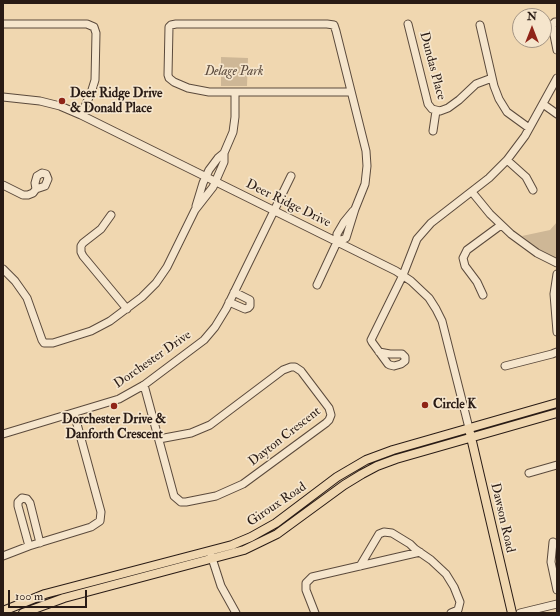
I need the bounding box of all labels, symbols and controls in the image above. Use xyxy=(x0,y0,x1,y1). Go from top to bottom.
north arrow xyxy=(512,8,552,48)
text: N xyxy=(527,10,537,23)
street label: Dundas Place xyxy=(415,30,449,102)
park label: Delage Park xyxy=(205,64,263,80)
place label: Deer Ridge Drive & Donald Place xyxy=(70,86,162,117)
marker: Deer Ridge Drive & Donald Place xyxy=(57,96,67,106)
street label: Deer Ridge Drive xyxy=(243,177,333,231)
street label: Dorchester Drive xyxy=(111,328,195,392)
place label: Circle K xyxy=(433,397,476,413)
marker: Circle K xyxy=(420,400,430,410)
marker: Dorchester Drive & Danforth Crescent xyxy=(109,401,119,411)
street label: Dayton Crescent xyxy=(246,404,324,470)
place label: Dorchester Drive & Danforth Crescent xyxy=(62,412,166,443)
street label: Giroux Road xyxy=(245,480,309,530)
street label: Dawson Road xyxy=(486,482,518,554)
scale bar xyxy=(10,582,89,608)
text: 100 m xyxy=(15,589,43,604)

